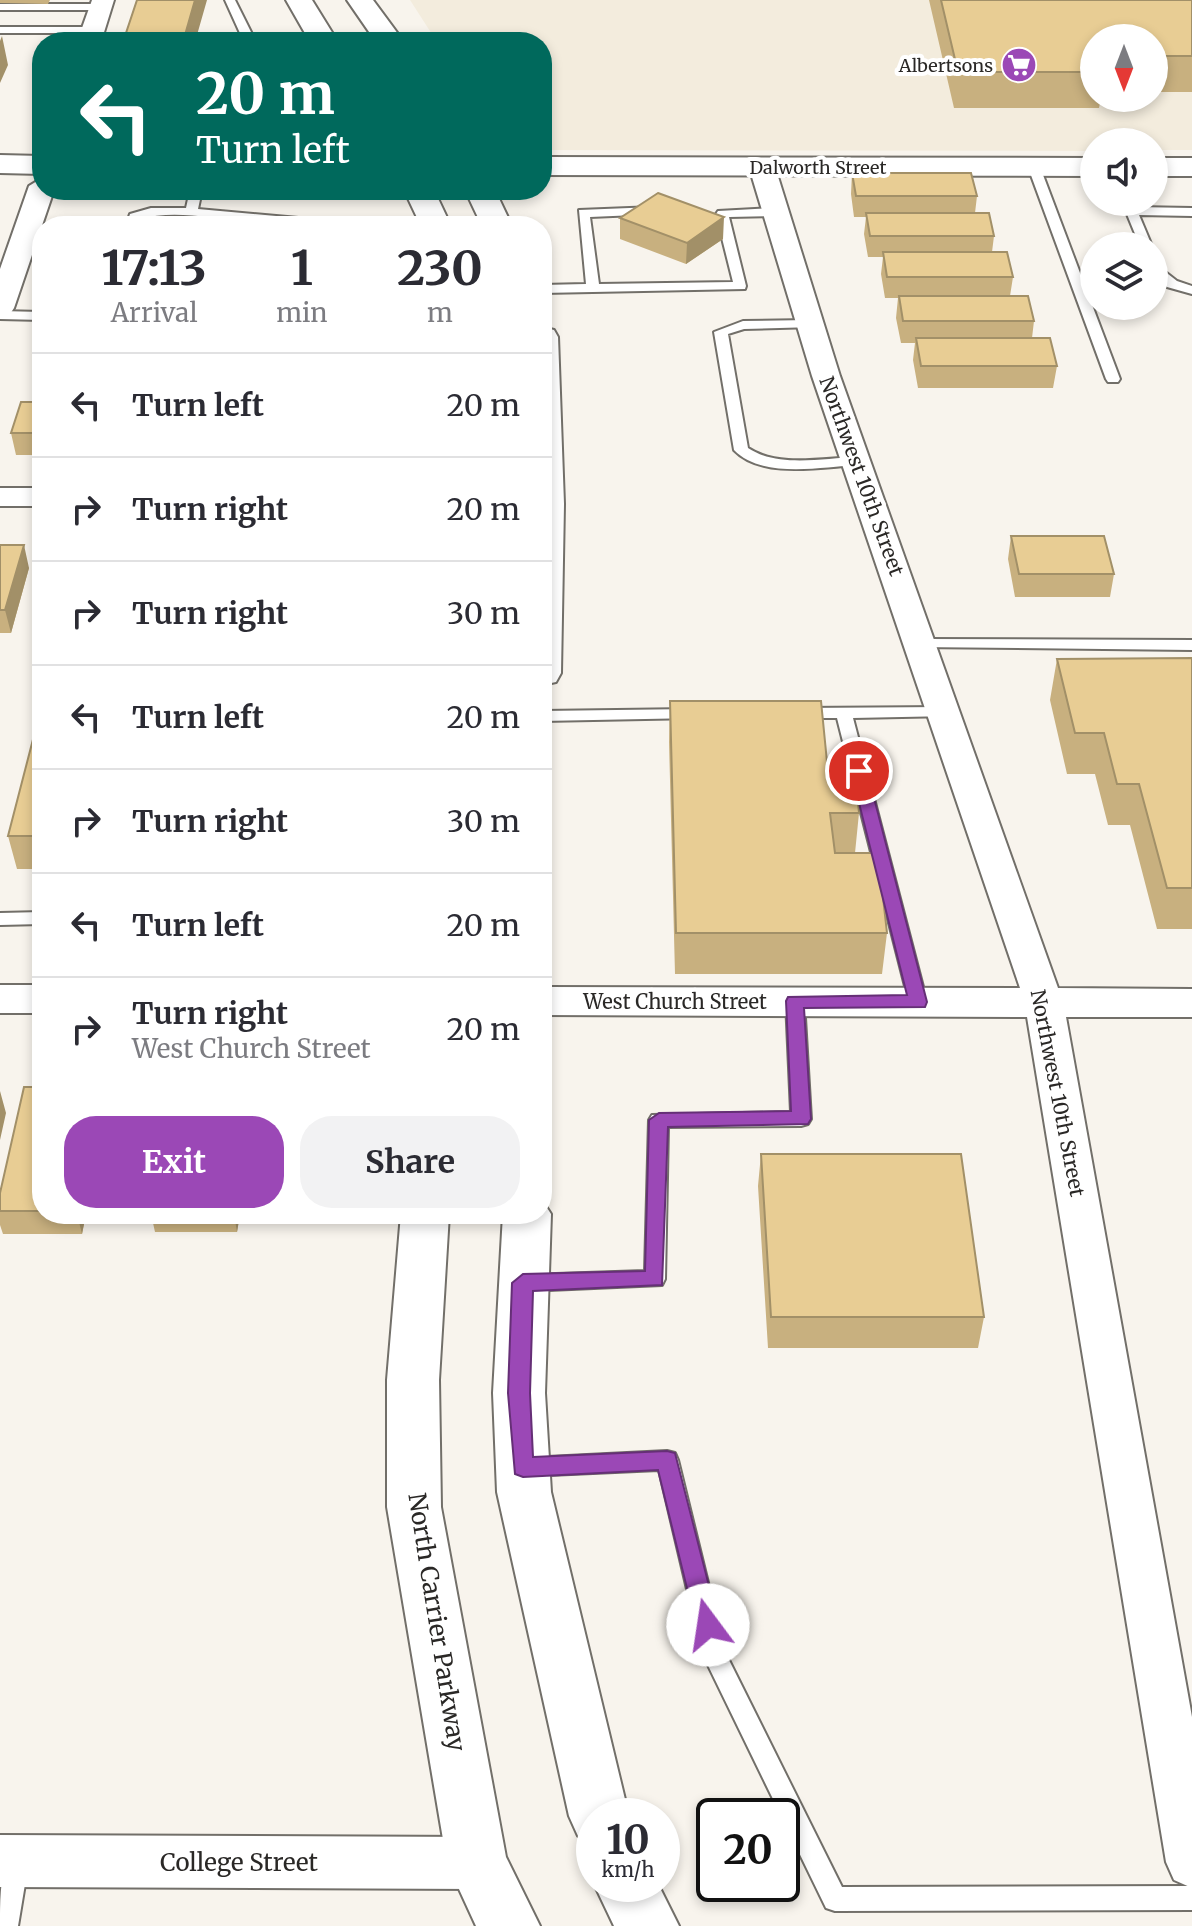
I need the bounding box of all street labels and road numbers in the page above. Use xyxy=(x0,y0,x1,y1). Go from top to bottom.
street label: Dalworth Street xyxy=(750,156,886,179)
street label: Northwest 10th Street xyxy=(814,373,910,579)
street label: Northwest 10th Street xyxy=(1026,987,1090,1199)
street label: West Church Street xyxy=(582,989,767,1014)
street label: North Carrier Parkway xyxy=(401,1491,473,1753)
street label: College Street xyxy=(160,1847,319,1878)

